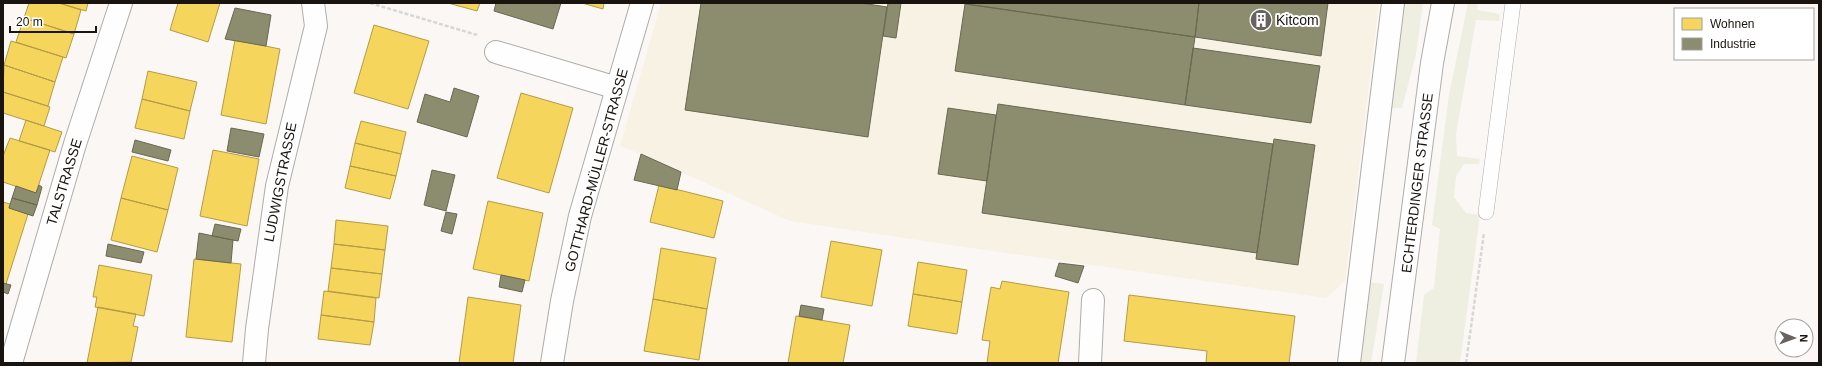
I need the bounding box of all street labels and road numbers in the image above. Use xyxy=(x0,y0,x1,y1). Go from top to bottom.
street label: GOTTHARD-MÜLLER-STRASSE xyxy=(560,66,631,274)
street label: ECHTERDINGER STRASSE xyxy=(1398,92,1436,274)
street label: LUDWIGSTRASSE xyxy=(261,121,299,243)
street label: TALSTRASSE xyxy=(43,137,85,227)

